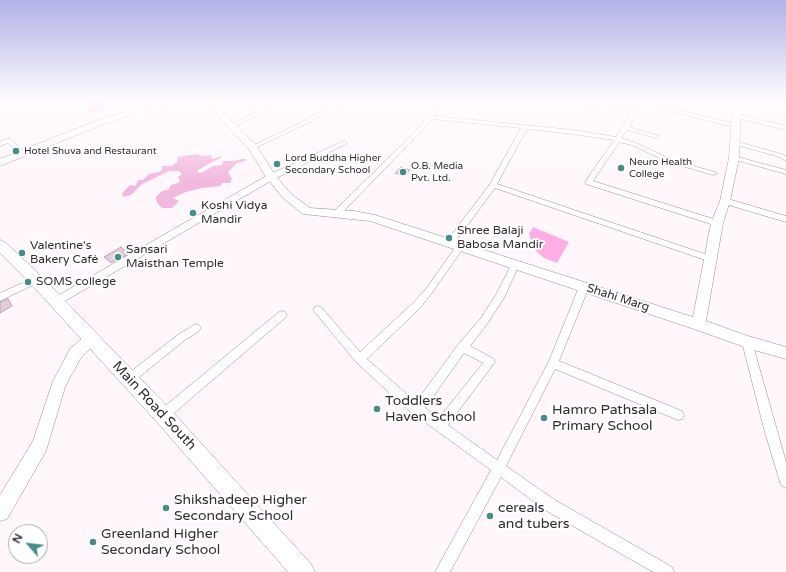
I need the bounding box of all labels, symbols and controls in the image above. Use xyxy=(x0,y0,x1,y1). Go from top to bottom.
place label: Hotel Shuva and Restaurant xyxy=(24,145,157,157)
marker: Hotel Shuva and Restaurant xyxy=(11,146,21,156)
place label: Lord Buddha Higher Secondary School xyxy=(285,152,381,176)
place label: Neuro Health College xyxy=(629,156,692,180)
marker: Lord Buddha Higher Secondary School xyxy=(272,159,282,169)
place label: O.B. Media Pvt. Ltd. xyxy=(411,160,463,184)
marker: Neuro Health College xyxy=(616,163,626,173)
marker: O.B. Media Pvt. Ltd. xyxy=(398,167,408,177)
place label: Koshi Vidya Mandir xyxy=(201,199,267,227)
marker: Koshi Vidya Mandir xyxy=(188,208,198,218)
place label: Shree Balaji Babosa Mandir xyxy=(457,224,543,252)
marker: Shree Balaji Babosa Mandir xyxy=(444,233,454,243)
place label: Valentine's Bakery Café xyxy=(30,239,98,267)
place label: Sansari Maisthan Temple xyxy=(126,243,224,271)
marker: Valentine's Bakery Café xyxy=(17,248,27,258)
marker: Sansari Maisthan Temple xyxy=(113,252,123,262)
place label: SOMS college xyxy=(36,275,116,289)
marker: SOMS college xyxy=(23,277,33,287)
street label: Shahi Marg xyxy=(585,281,651,315)
street label: Main Road South xyxy=(109,358,199,454)
place label: Toddlers Haven School xyxy=(385,393,476,426)
place label: Hamro Pathsala Primary School xyxy=(552,402,657,434)
marker: Toddlers Haven School xyxy=(372,404,382,414)
marker: Hamro Pathsala Primary School xyxy=(539,413,549,423)
place label: Shikshadeep Higher Secondary School xyxy=(174,492,307,524)
place label: cereals and tubers xyxy=(498,500,570,532)
marker: Shikshadeep Higher Secondary School xyxy=(161,503,171,513)
marker: cereals and tubers xyxy=(485,511,495,521)
north arrow xyxy=(8,524,48,564)
place label: Greenland Higher Secondary School xyxy=(101,526,220,558)
text: N xyxy=(10,532,26,546)
marker: Greenland Higher Secondary School xyxy=(88,537,98,547)

